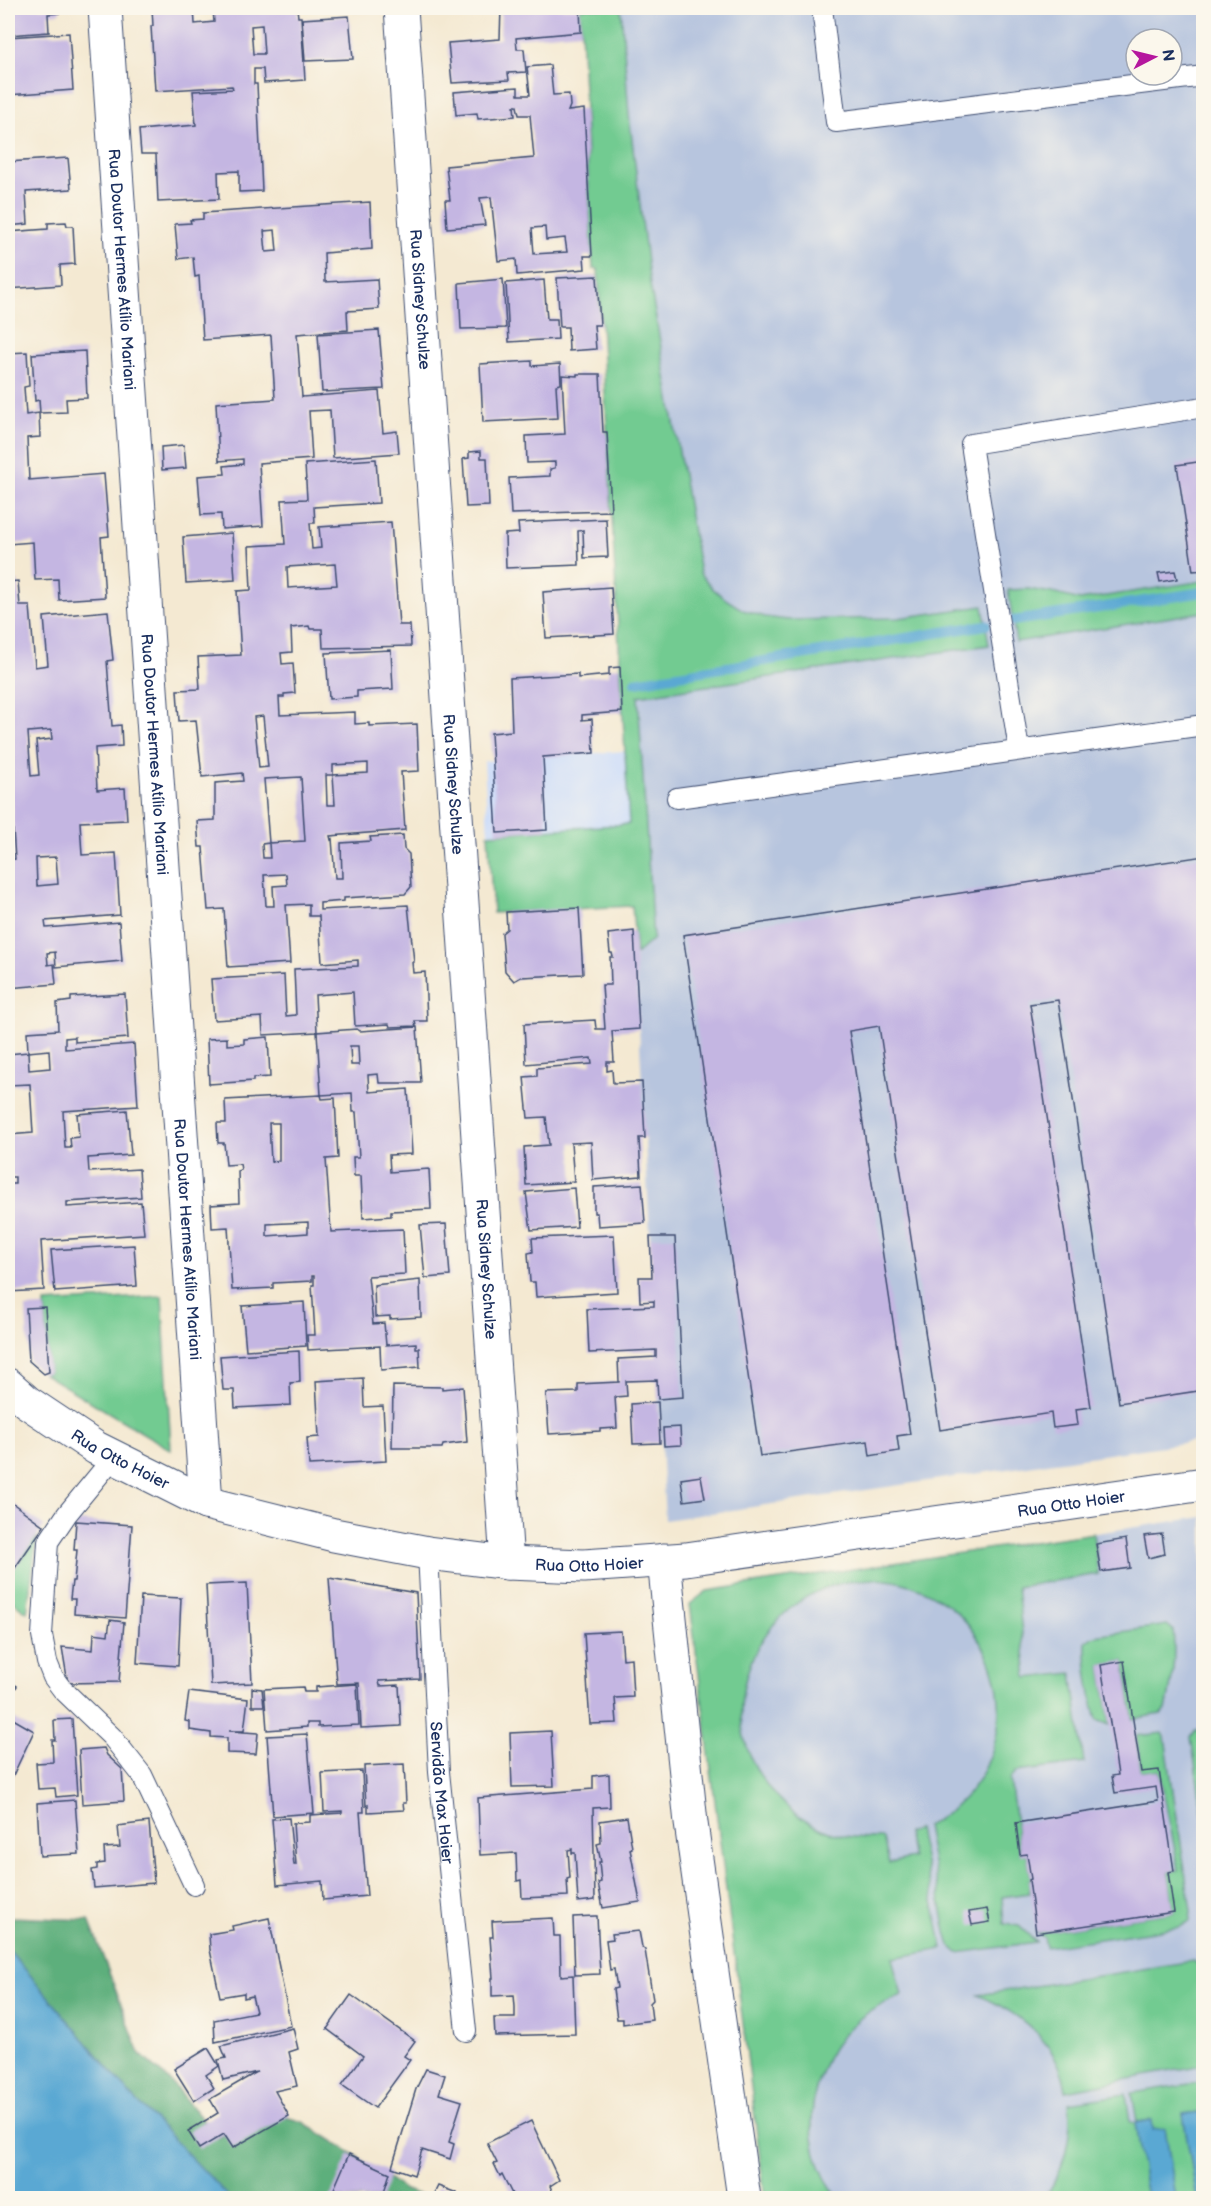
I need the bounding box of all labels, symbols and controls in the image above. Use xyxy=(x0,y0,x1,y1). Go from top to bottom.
north arrow xyxy=(1124,27,1184,87)
text: N xyxy=(1157,48,1178,62)
street label: Rua Doutor Hermes Atílio Mariani xyxy=(104,148,139,391)
street label: Rua Sidney Schulze xyxy=(405,228,434,371)
street label: Rua Doutor Hermes Atílio Mariani xyxy=(136,633,172,876)
street label: Rua Sidney Schulze xyxy=(438,713,467,856)
street label: Rua Doutor Hermes Atílio Mariani xyxy=(169,1118,204,1361)
street label: Rua Sidney Schulze xyxy=(471,1198,500,1341)
street label: Rua Otto Hoier xyxy=(67,1426,172,1494)
street label: Rua Otto Hoier xyxy=(1016,1488,1126,1522)
street label: Rua Otto Hoier xyxy=(535,1554,644,1577)
street label: Servidão Max Hoier xyxy=(425,1721,457,1865)

